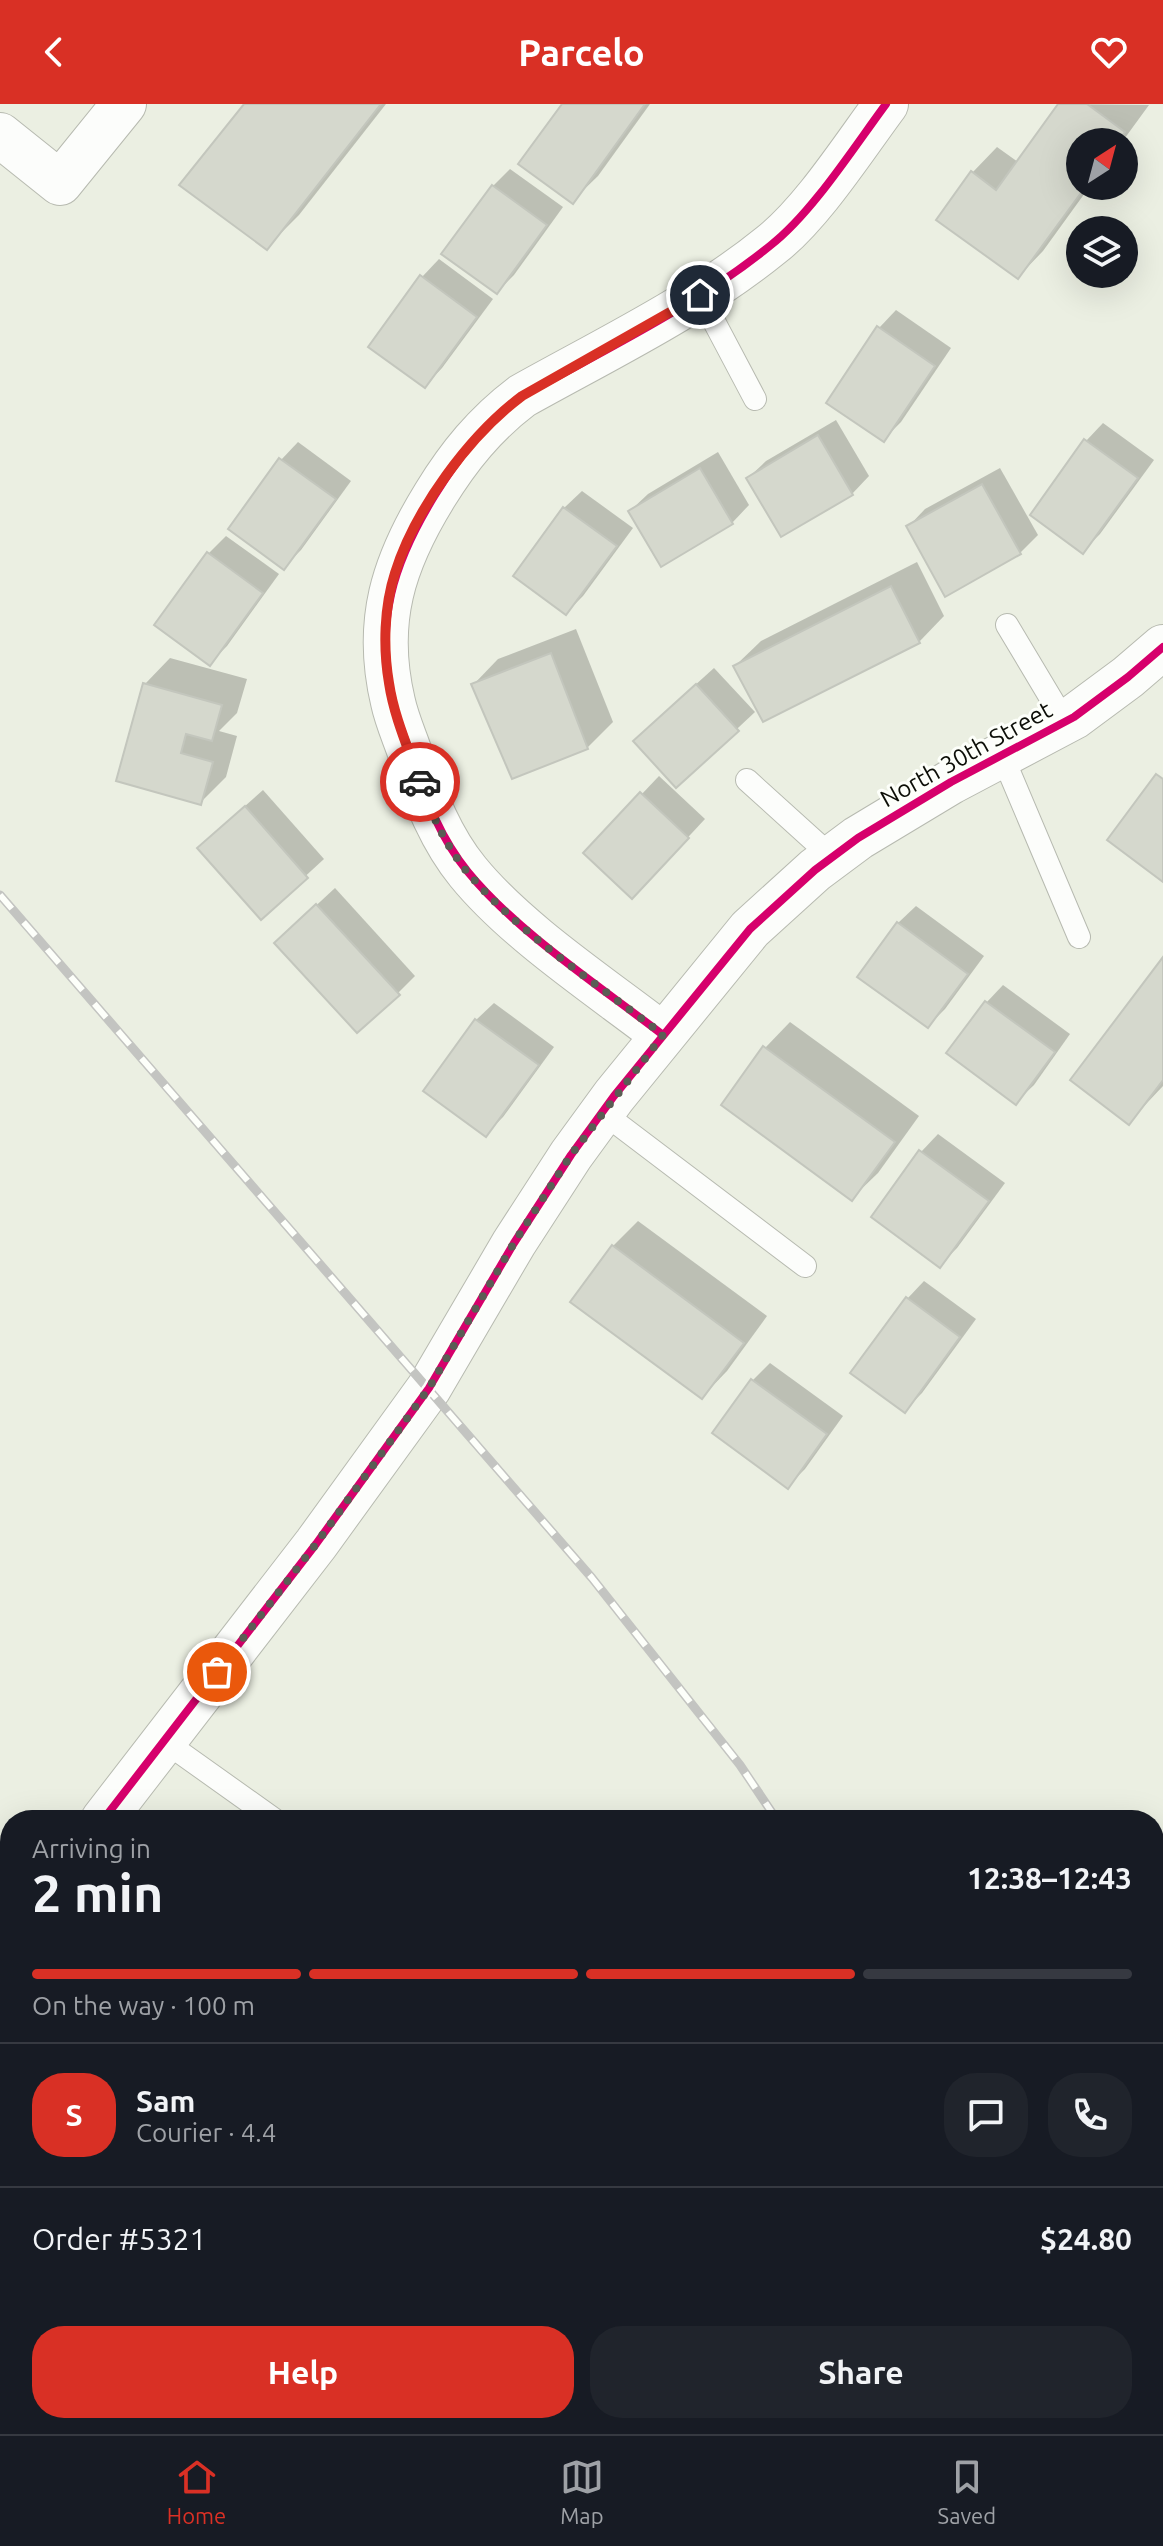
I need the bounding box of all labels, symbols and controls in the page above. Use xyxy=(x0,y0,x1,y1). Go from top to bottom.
icon: back xyxy=(32,30,76,74)
icon: heart xyxy=(1087,30,1131,74)
text: Parcelo xyxy=(518,32,645,73)
north arrow xyxy=(1066,128,1138,200)
map controls xyxy=(1066,128,1138,288)
button: layers xyxy=(1066,216,1138,288)
pin xyxy=(666,261,734,329)
icon: home xyxy=(678,273,722,317)
street label: North 30th Street xyxy=(876,695,1057,812)
courier xyxy=(380,742,460,822)
icon: car xyxy=(398,760,442,804)
pin xyxy=(183,1638,251,1706)
icon: bag xyxy=(195,1650,239,1694)
text: Arriving in xyxy=(32,1834,151,1863)
text: 12:38–12:43 xyxy=(967,1861,1132,1895)
text: 2 min xyxy=(32,1864,163,1922)
text: On the way · 100 m xyxy=(32,1991,255,2020)
button: chat xyxy=(944,2073,1028,2157)
button: phone xyxy=(1048,2073,1132,2157)
text: Sam xyxy=(136,2084,195,2118)
text: S xyxy=(65,2098,83,2132)
text: Courier · 4.4 xyxy=(136,2118,276,2147)
text: Order #5321 xyxy=(32,2222,206,2256)
text: $24.80 xyxy=(1040,2222,1132,2256)
button: Help xyxy=(32,2326,574,2418)
button: Share xyxy=(590,2326,1132,2418)
tab: Home xyxy=(167,2455,226,2528)
tab: Map xyxy=(560,2455,604,2528)
tab: Saved xyxy=(938,2455,996,2528)

